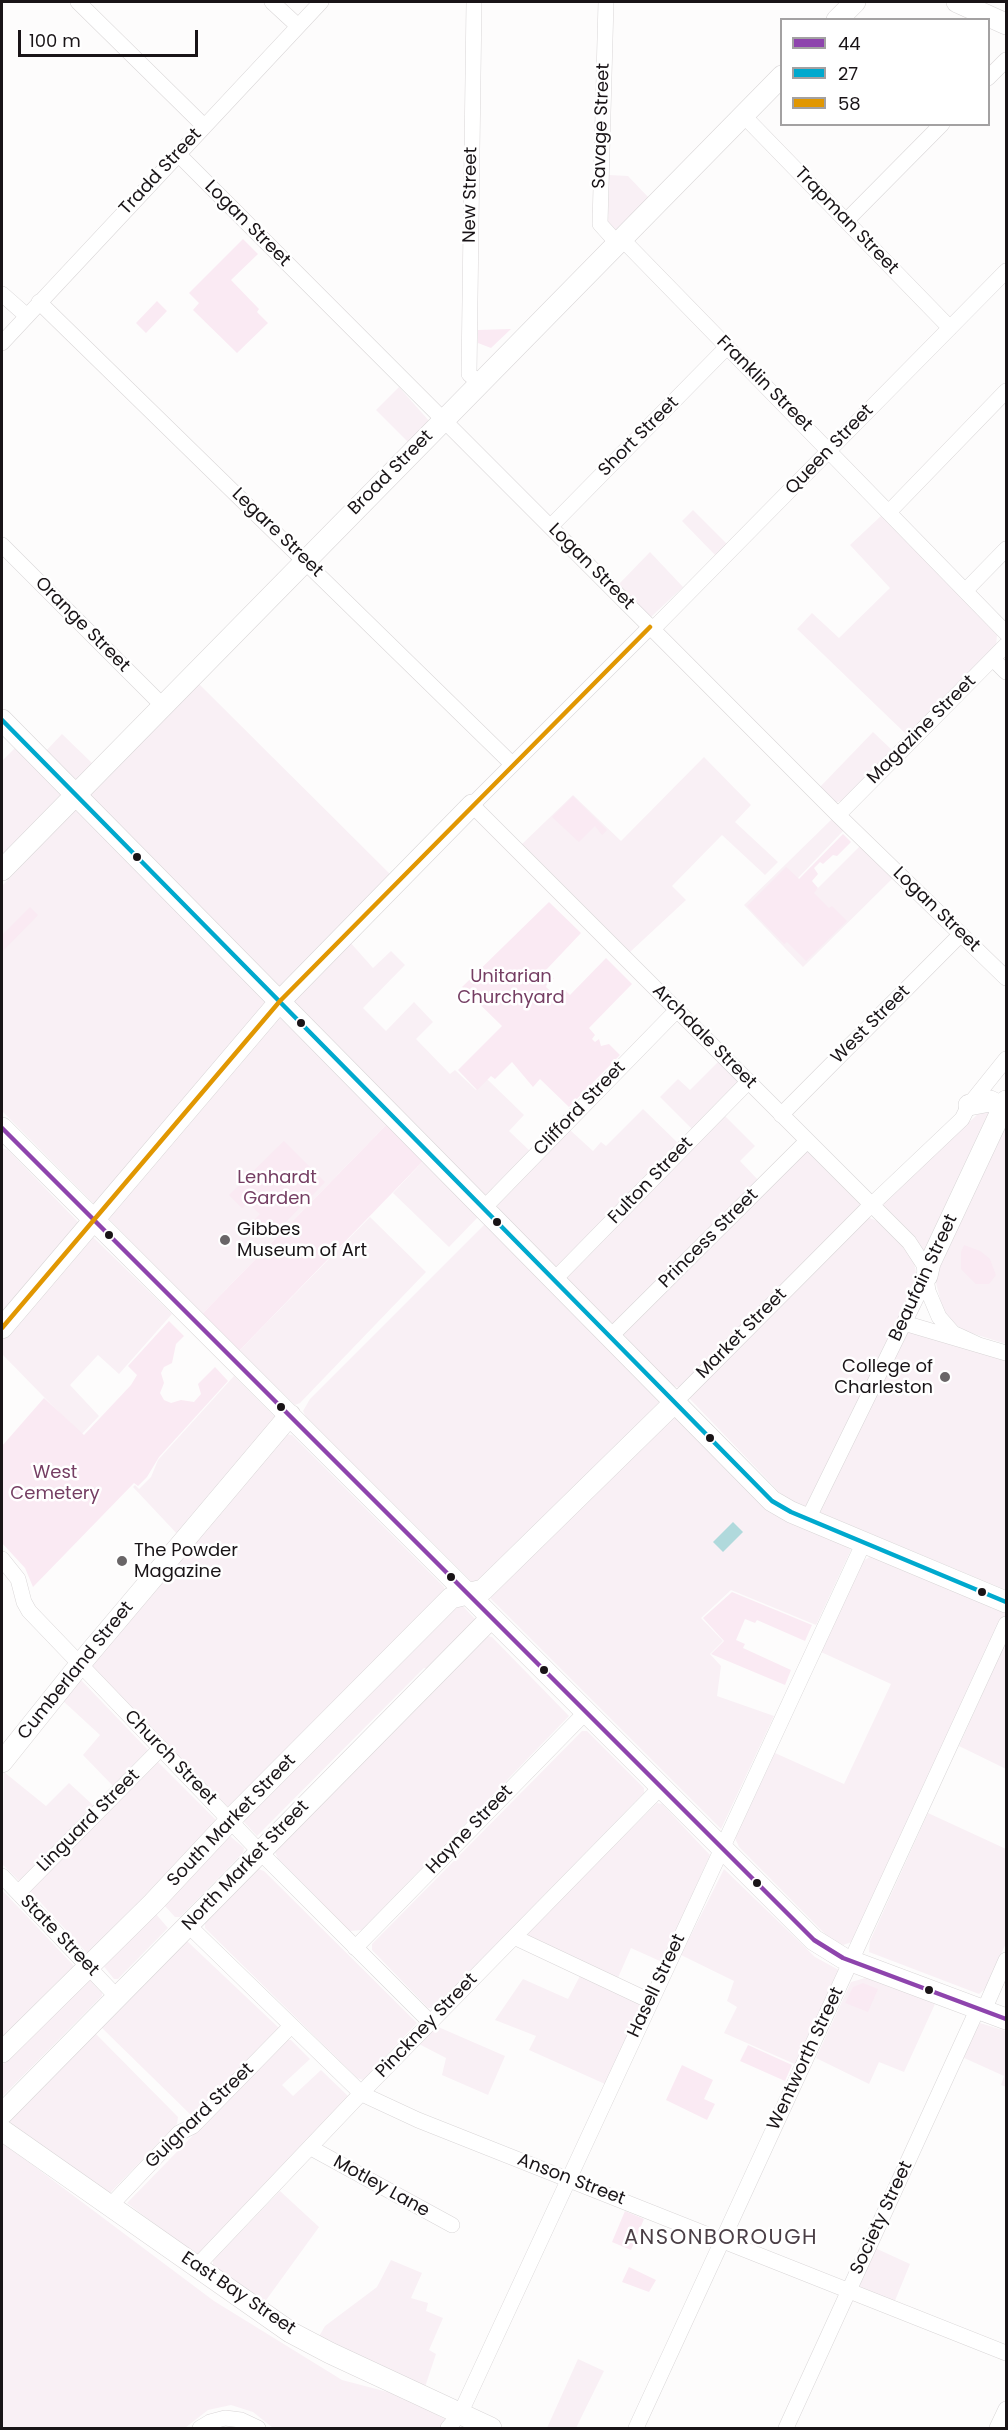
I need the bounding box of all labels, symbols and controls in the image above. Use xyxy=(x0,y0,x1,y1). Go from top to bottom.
scale bar xyxy=(21,18,201,56)
legend xyxy=(780,18,990,126)
text: 100 m xyxy=(29,28,81,53)
text: 44 xyxy=(838,31,861,56)
text: 27 xyxy=(838,61,858,86)
street label: Savage Street xyxy=(589,63,615,189)
text: 58 xyxy=(838,91,861,116)
street label: Tradd Street xyxy=(115,124,207,220)
street label: New Street xyxy=(459,147,483,243)
street label: Trapman Street xyxy=(789,163,903,279)
street label: Logan Street xyxy=(200,177,294,271)
street label: Franklin Street xyxy=(712,332,816,436)
street label: Short Street xyxy=(594,392,684,482)
street label: Queen Street xyxy=(782,400,878,500)
street label: Broad Street xyxy=(344,426,438,520)
street label: Legare Street xyxy=(227,484,327,582)
street label: Logan Street xyxy=(544,520,638,614)
street label: Orange Street xyxy=(30,573,134,677)
street label: Magazine Street xyxy=(863,671,981,789)
unlabelled marker xyxy=(131,851,143,863)
street label: Logan Street xyxy=(888,863,984,957)
park label: Unitarian Churchyard xyxy=(457,966,565,1008)
street label: Archdale Street xyxy=(647,980,761,1094)
street label: West Street xyxy=(827,981,915,1069)
unlabelled marker xyxy=(295,1017,307,1029)
street label: Clifford Street xyxy=(530,1057,630,1161)
street label: Fulton Street xyxy=(604,1133,698,1229)
park label: Lenhardt Garden xyxy=(237,1167,317,1210)
street label: Princess Street xyxy=(655,1185,763,1293)
street label: Beaufain Street xyxy=(885,1211,963,1345)
unlabelled marker xyxy=(491,1216,503,1228)
place label: Gibbes Museum of Art xyxy=(237,1219,367,1262)
unlabelled marker xyxy=(103,1229,115,1241)
marker: Gibbes Museum of Art xyxy=(218,1233,232,1247)
street label: Market Street xyxy=(692,1284,792,1384)
place label: College of Charleston xyxy=(834,1356,933,1398)
marker: College of Charleston xyxy=(938,1370,952,1384)
unlabelled marker xyxy=(275,1401,287,1413)
unlabelled marker xyxy=(704,1432,716,1444)
park label: West Cemetery xyxy=(10,1462,100,1504)
place label: The Powder Magazine xyxy=(134,1540,238,1582)
marker: The Powder Magazine xyxy=(115,1554,129,1568)
unlabelled marker xyxy=(445,1571,457,1583)
unlabelled marker xyxy=(976,1586,988,1598)
street label: Cumberland Street xyxy=(14,1597,138,1745)
unlabelled marker xyxy=(538,1664,550,1676)
street label: Church Street xyxy=(119,1706,221,1810)
street label: South Market Street xyxy=(163,1750,301,1892)
street label: Linguard Street xyxy=(33,1765,145,1877)
street label: Hayne Street xyxy=(422,1781,518,1879)
street label: North Market Street xyxy=(178,1796,314,1936)
unlabelled marker xyxy=(751,1877,763,1889)
street label: State Street xyxy=(15,1891,103,1981)
street label: Hasell Street xyxy=(624,1931,690,2041)
street label: Pinckney Street xyxy=(372,1969,482,2083)
street label: Wentworth Street xyxy=(763,1984,849,2134)
unlabelled marker xyxy=(923,1984,935,1996)
street label: Guignard Street xyxy=(141,2059,259,2173)
street label: Anson Street xyxy=(514,2150,628,2210)
street label: Motley Lane xyxy=(329,2152,433,2222)
street label: Society Street xyxy=(846,2158,918,2278)
district label: ANSONBOROUGH xyxy=(624,2226,818,2252)
street label: East Bay Street xyxy=(177,2248,299,2340)

